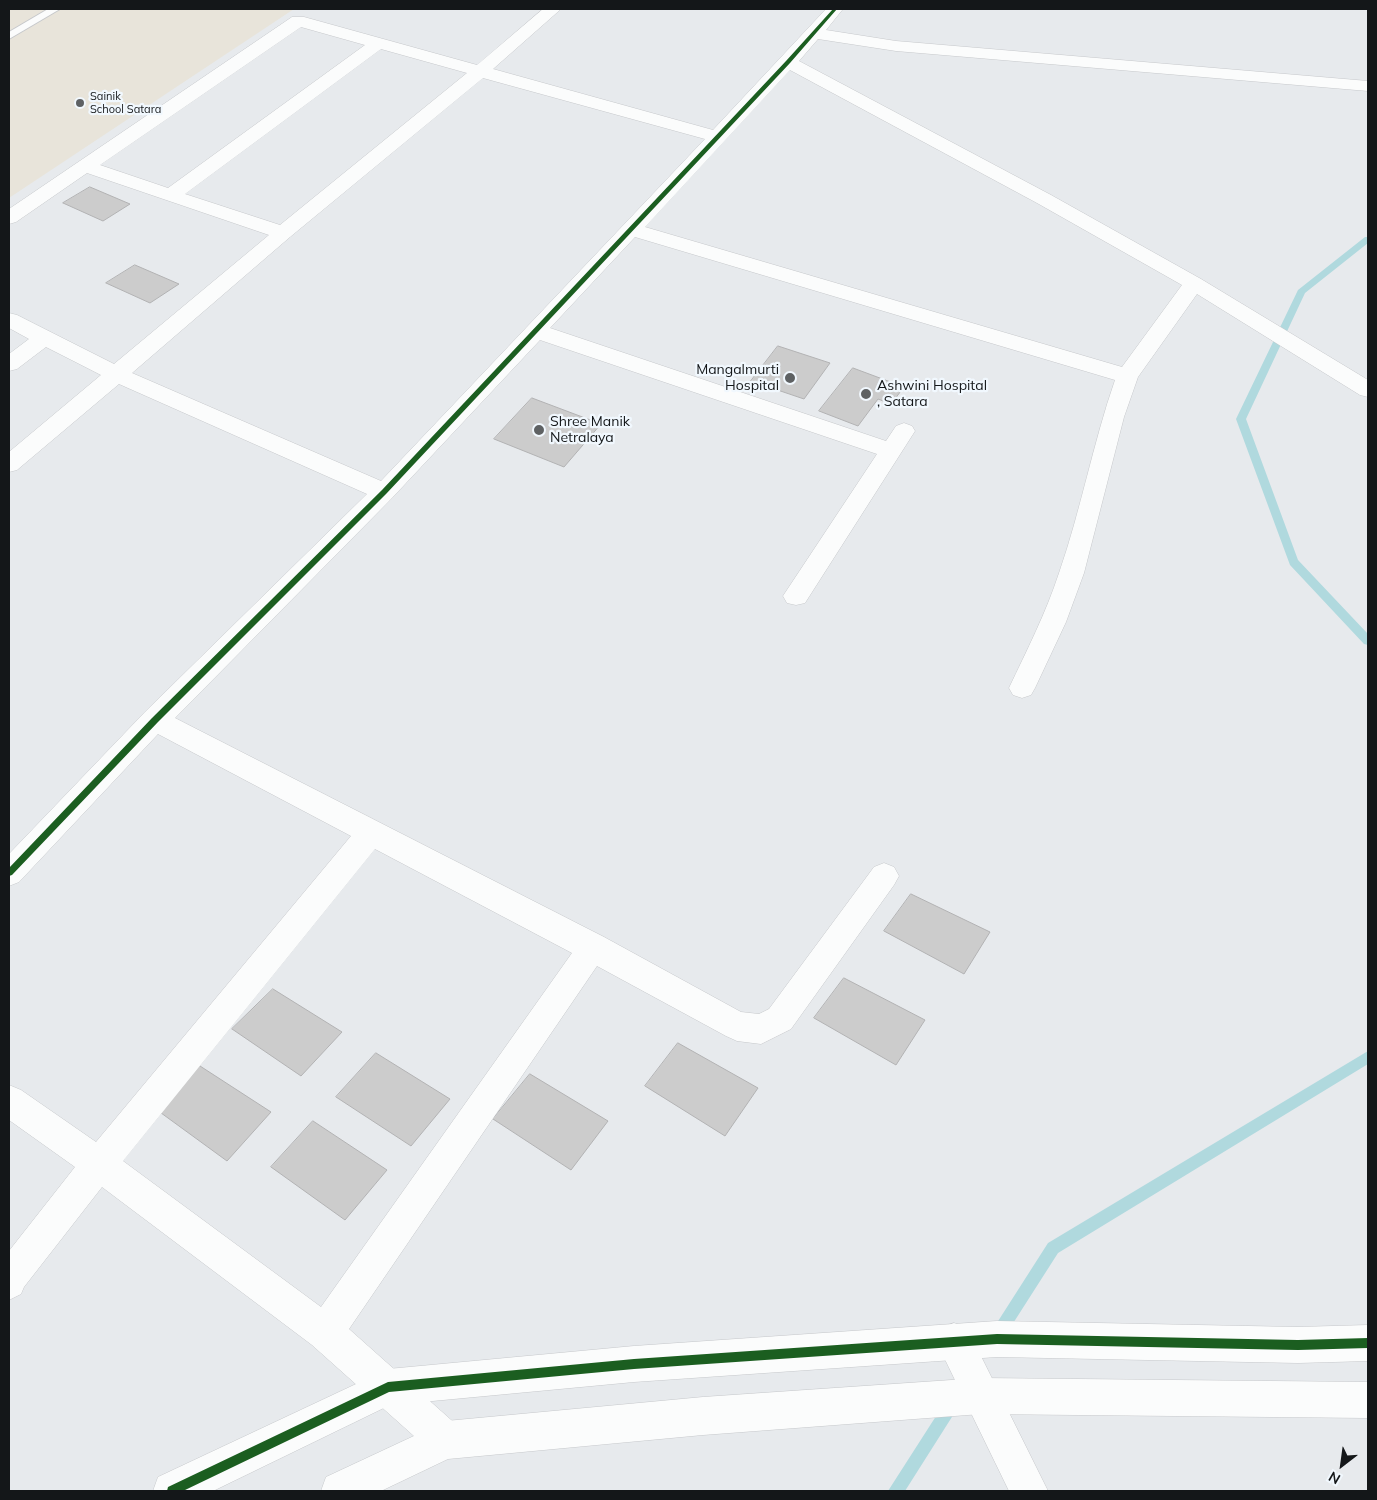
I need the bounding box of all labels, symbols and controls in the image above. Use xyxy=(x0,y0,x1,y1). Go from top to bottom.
place label: Sainik School Satara xyxy=(90,90,161,116)
marker: Sainik School Satara xyxy=(74,97,86,109)
place label: Mangalmurti Hospital xyxy=(696,362,779,394)
marker: Mangalmurti Hospital xyxy=(783,371,797,385)
place label: Ashwini Hospital , Satara xyxy=(877,378,987,411)
marker: Ashwini Hospital , Satara xyxy=(859,387,873,401)
place label: Shree Manik Netralaya xyxy=(550,414,630,447)
marker: Shree Manik Netralaya xyxy=(532,423,546,437)
north arrow xyxy=(1317,1440,1367,1490)
text: N xyxy=(1325,1468,1344,1488)

